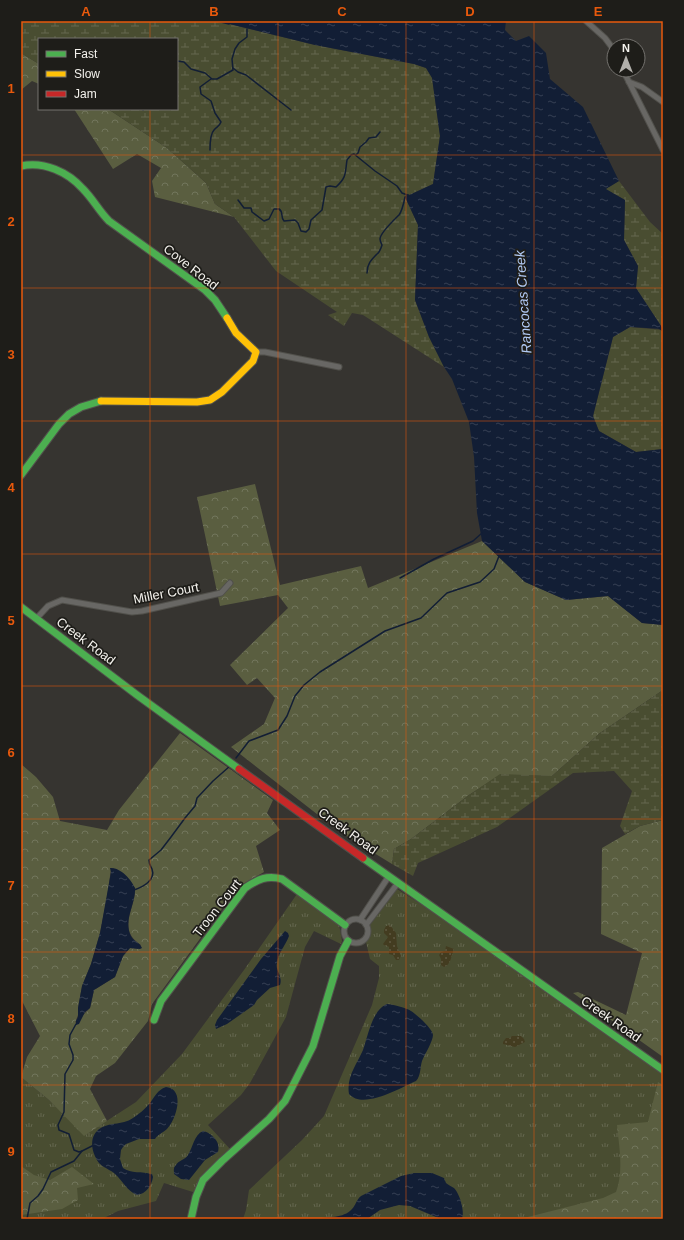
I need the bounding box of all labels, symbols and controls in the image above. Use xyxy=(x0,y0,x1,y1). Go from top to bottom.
text: A xyxy=(81,4,91,19)
text: B xyxy=(209,4,219,19)
text: C xyxy=(337,4,347,19)
text: D xyxy=(465,4,475,19)
text: E xyxy=(594,4,603,19)
legend xyxy=(38,38,178,110)
north arrow xyxy=(606,38,646,78)
text: N xyxy=(622,42,630,54)
text: Fast xyxy=(74,47,98,61)
text: Slow xyxy=(74,67,100,81)
text: 1 xyxy=(7,81,15,96)
text: Jam xyxy=(74,87,97,101)
text: 2 xyxy=(7,214,15,229)
street label: Cove Road xyxy=(161,241,221,293)
water label: Rancocas Creek xyxy=(511,249,535,354)
text: 3 xyxy=(7,347,15,362)
text: 4 xyxy=(7,480,15,495)
street label: Miller Court xyxy=(132,579,200,607)
text: 5 xyxy=(7,613,15,628)
street label: Creek Road xyxy=(54,614,118,668)
text: 6 xyxy=(7,745,15,760)
street label: Creek Road xyxy=(316,805,380,857)
street label: Troon Court xyxy=(190,876,244,940)
text: 7 xyxy=(7,878,15,893)
street label: Creek Road xyxy=(578,993,644,1045)
text: 8 xyxy=(7,1011,15,1026)
text: 9 xyxy=(7,1144,15,1159)

